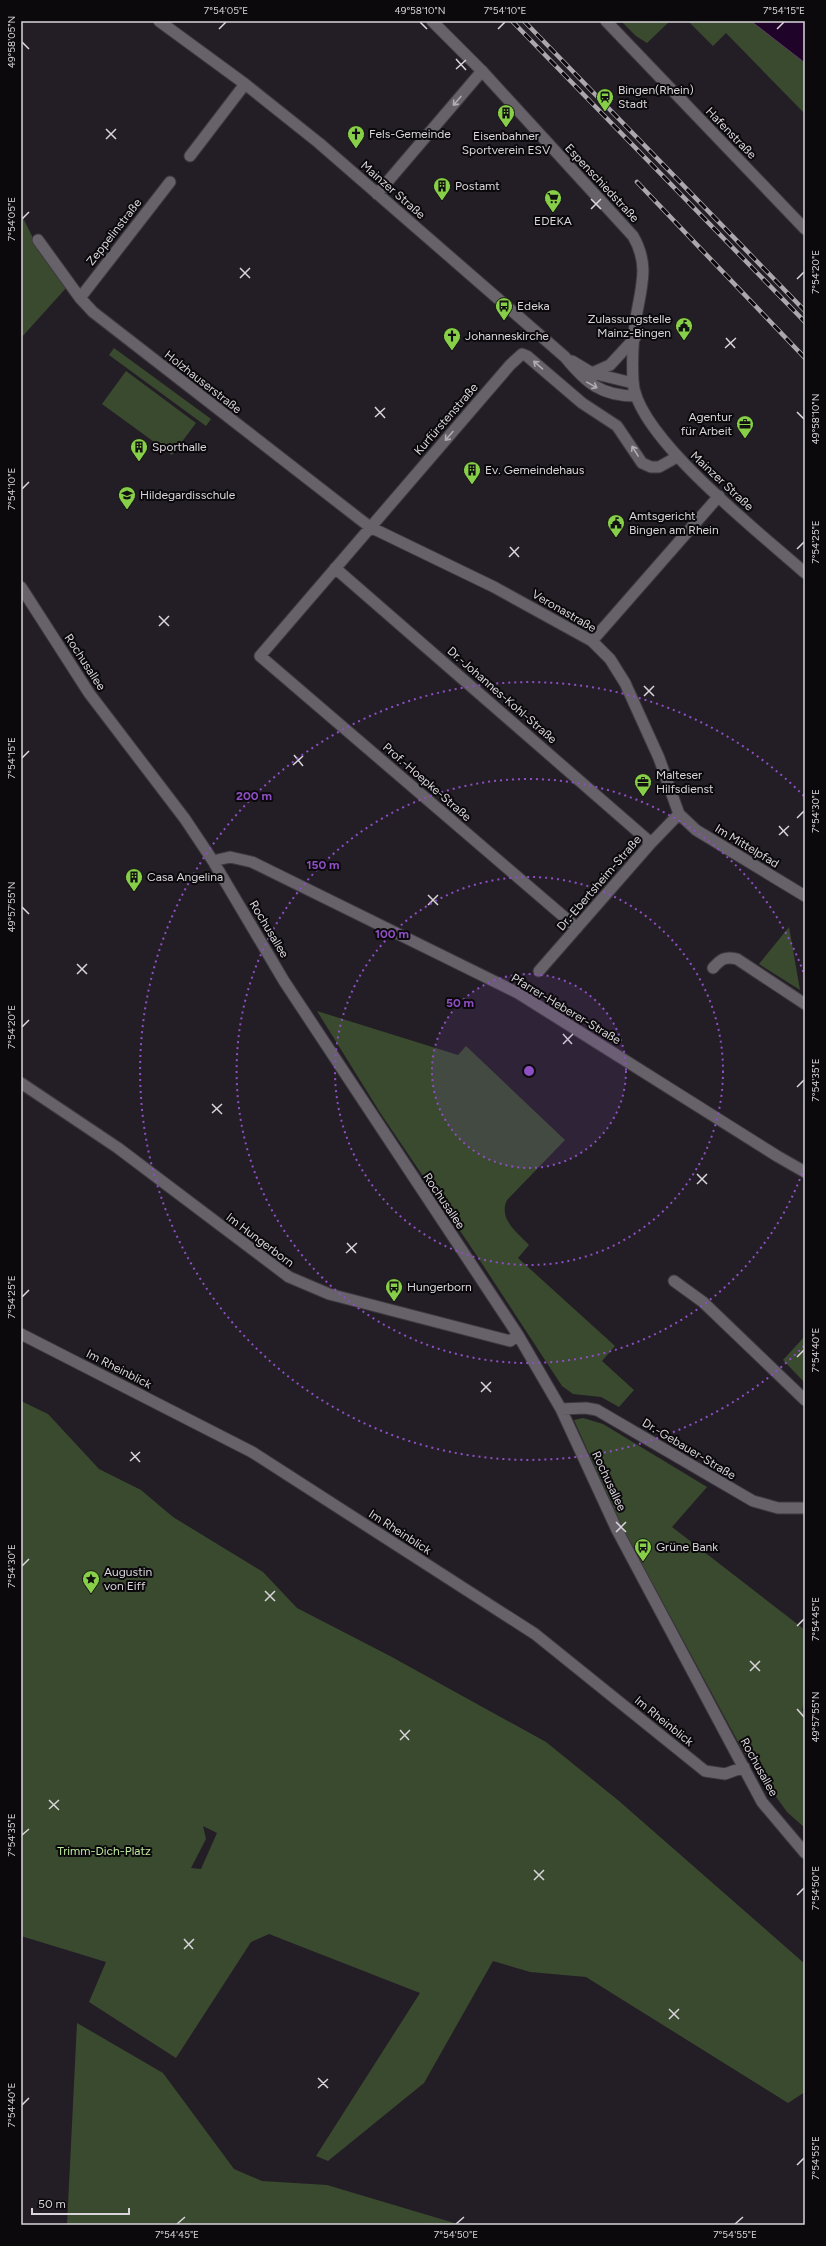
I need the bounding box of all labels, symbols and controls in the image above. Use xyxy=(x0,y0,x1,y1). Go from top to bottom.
text: 7°54'05"E xyxy=(204,4,248,17)
text: 49°58'10"N xyxy=(395,4,445,17)
text: 7°54'10"E xyxy=(484,4,526,17)
text: 7°54'15"E xyxy=(763,4,805,17)
text: 49°58'05"N xyxy=(5,16,18,68)
place label: Bingen(Rhein) Stadt xyxy=(618,83,694,111)
station icon: Bingen(Rhein) Stadt xyxy=(595,87,615,112)
one-way arrow xyxy=(452,96,462,106)
building icon: Eisenbahner Sportverein ESV xyxy=(496,103,516,128)
street label: Hafenstraße xyxy=(703,104,759,162)
church icon: Fels-Gemeinde xyxy=(346,124,366,149)
place label: Fels-Gemeinde xyxy=(369,127,451,141)
place label: Eisenbahner Sportverein ESV xyxy=(462,129,551,157)
street label: Espenschiedstraße xyxy=(562,141,642,225)
street label: Mainzer Straße xyxy=(358,158,428,222)
building icon: Postamt xyxy=(432,176,452,201)
place label: Postamt xyxy=(455,179,500,193)
supermarket icon: EDEKA xyxy=(543,188,563,213)
street label: Zeppelinstraße xyxy=(84,196,145,268)
text: 7°54'05"E xyxy=(5,197,18,241)
place label: EDEKA xyxy=(534,214,572,228)
text: 7°54'20"E xyxy=(809,250,822,294)
bus stop icon: Edeka xyxy=(494,296,514,321)
place label: Edeka xyxy=(517,299,550,313)
place label: Zulassungstelle Mainz-Bingen xyxy=(588,312,671,340)
public building icon: Zulassungstelle Mainz-Bingen xyxy=(674,316,694,341)
church icon: Johanneskirche xyxy=(442,326,462,351)
place label: Johanneskirche xyxy=(465,329,549,343)
street label: Holzhauserstraße xyxy=(162,348,245,417)
one-way arrow xyxy=(534,361,544,370)
street label: Kurfürstenstraße xyxy=(411,380,481,458)
one-way arrow xyxy=(586,381,598,389)
text: 49°58'10"N xyxy=(809,394,822,444)
place label: Agentur für Arbeit xyxy=(681,410,732,438)
office icon: Agentur für Arbeit xyxy=(735,414,755,439)
one-way arrow xyxy=(444,431,453,441)
building icon: Sporthalle xyxy=(129,437,149,462)
place label: Sporthalle xyxy=(152,440,207,454)
one-way arrow xyxy=(630,445,638,457)
street label: Mainzer Straße xyxy=(688,448,757,514)
building icon: Ev. Gemeindehaus xyxy=(462,460,482,485)
place label: Ev. Gemeindehaus xyxy=(485,463,585,477)
text: 7°54'10"E xyxy=(5,468,18,510)
school or university icon: Hildegardisschule xyxy=(117,485,137,510)
place label: Hildegardisschule xyxy=(140,488,236,502)
place label: Amtsgericht Bingen am Rhein xyxy=(629,509,719,537)
public building icon: Amtsgericht Bingen am Rhein xyxy=(606,513,626,538)
text: 7°54'25"E xyxy=(809,520,822,564)
street label: Veronastraße xyxy=(529,587,599,635)
street label: Rochusallee xyxy=(62,631,109,693)
street label: Dr.-Johannes-Kohl-Straße xyxy=(444,644,560,747)
text: 7°54'15"E xyxy=(5,737,18,779)
street label: Prof.-Hoepke-Straße xyxy=(380,740,474,824)
place label: Malteser Hilfsdienst xyxy=(656,768,714,796)
office icon: Malteser Hilfsdienst xyxy=(633,772,653,797)
text: 200 m xyxy=(236,789,272,803)
text: 7°54'30"E xyxy=(809,789,822,833)
street label: Im Mittelpfad xyxy=(712,821,782,871)
street label: Dr.-Ebertsheim-Straße xyxy=(554,832,644,933)
text: 150 m xyxy=(306,858,340,872)
building icon: Casa Angelina xyxy=(124,867,144,892)
place label: Casa Angelina xyxy=(147,870,223,884)
text: 49°57'55"N xyxy=(5,881,18,933)
street label: Rochusallee xyxy=(246,898,292,961)
text: 100 m xyxy=(375,927,409,941)
street label: Pfarrer-Heberer-Straße xyxy=(509,971,624,1048)
text: 50 m xyxy=(446,996,474,1010)
text: 7°54'20"E xyxy=(5,1005,18,1049)
text: 7°54'35"E xyxy=(809,1058,822,1102)
centre of rings xyxy=(522,1064,536,1078)
street label: Rochusallee xyxy=(420,1170,468,1232)
street label: Im Hungerborn xyxy=(223,1210,297,1270)
text: 7°54'25"E xyxy=(5,1275,18,1319)
bus stop icon: Hungerborn xyxy=(384,1277,404,1302)
place label: Hungerborn xyxy=(407,1280,472,1294)
text: 7°54'40"E xyxy=(809,1328,822,1372)
street label: Im Rheinblick xyxy=(84,1347,154,1392)
street label: Dr.-Gebauer-Straße xyxy=(640,1416,739,1483)
street label: Rochusallee xyxy=(589,1449,629,1514)
street label: Im Rheinblick xyxy=(366,1507,434,1557)
bus stop icon: Grüne Bank xyxy=(633,1537,653,1562)
place label: Grüne Bank xyxy=(656,1540,718,1554)
text: 7°54'30"E xyxy=(5,1544,18,1588)
place label: Augustin von Eiff xyxy=(104,1565,152,1593)
place icon: Augustin von Eiff xyxy=(81,1569,101,1594)
text: 7°54'45"E xyxy=(809,1597,822,1641)
text: 49°57'55"N xyxy=(809,1691,822,1743)
street label: Im Rheinblick xyxy=(632,1693,696,1749)
street label: Rochusallee xyxy=(737,1735,781,1799)
text: 7°54'35"E xyxy=(5,1813,18,1857)
park label: Trimm-Dich-Platz xyxy=(57,1844,151,1858)
text: 7°54'50"E xyxy=(809,1866,822,1910)
text: 7°54'40"E xyxy=(5,2083,18,2127)
text: 7°54'55"E xyxy=(809,2136,822,2180)
scale bar xyxy=(32,2190,129,2216)
text: 50 m xyxy=(38,2197,66,2211)
text: 7°54'45"E xyxy=(155,2228,199,2241)
text: 7°54'50"E xyxy=(434,2228,478,2241)
text: 7°54'55"E xyxy=(713,2228,757,2241)

